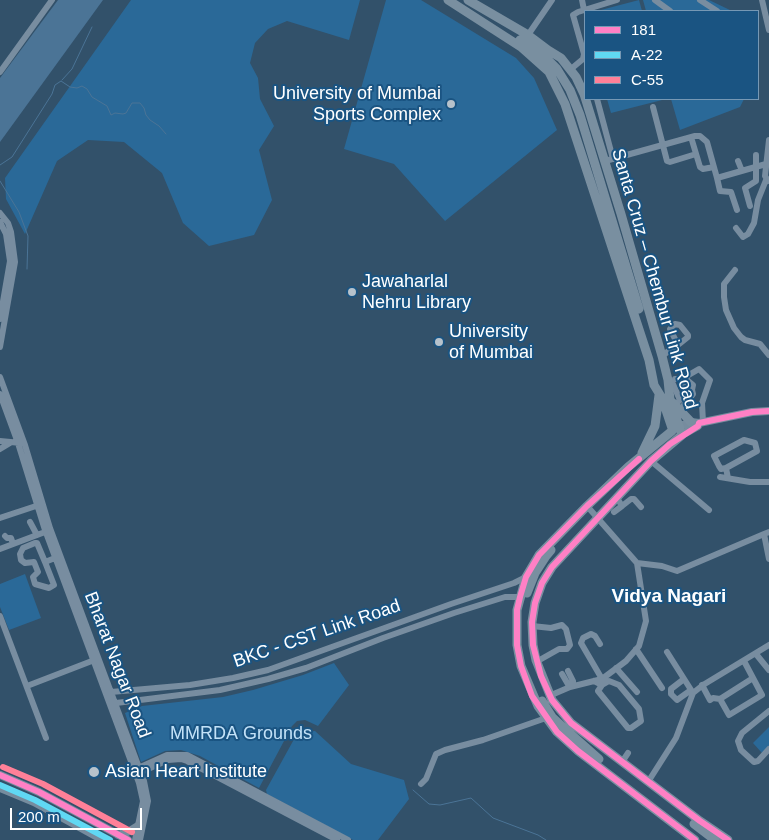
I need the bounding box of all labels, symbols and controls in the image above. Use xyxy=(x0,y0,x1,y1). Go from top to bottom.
legend xyxy=(584,10,759,100)
text: 181 xyxy=(631,21,656,38)
text: A-22 xyxy=(631,46,663,63)
text: C-55 xyxy=(631,71,664,88)
place label: University of Mumbai Sports Complex xyxy=(273,83,441,126)
marker: University of Mumbai Sports Complex xyxy=(445,98,457,110)
street label: Santa Cruz – Chembur Link Road xyxy=(606,146,702,412)
place label: Jawaharlal Nehru Library xyxy=(362,271,471,314)
marker: Jawaharlal Nehru Library xyxy=(346,286,358,298)
place label: University of Mumbai xyxy=(449,321,533,364)
marker: University of Mumbai xyxy=(433,336,445,348)
district label: Vidya Nagari xyxy=(612,586,726,608)
street label: Bharat Nagar Road xyxy=(79,589,155,741)
street label: BKC - CST Link Road xyxy=(231,595,403,673)
park label: MMRDA Grounds xyxy=(170,723,312,745)
place label: Asian Heart Institute xyxy=(105,761,267,783)
marker: Asian Heart Institute xyxy=(87,765,101,779)
scale bar xyxy=(12,798,145,830)
text: 200 m xyxy=(18,808,60,825)

